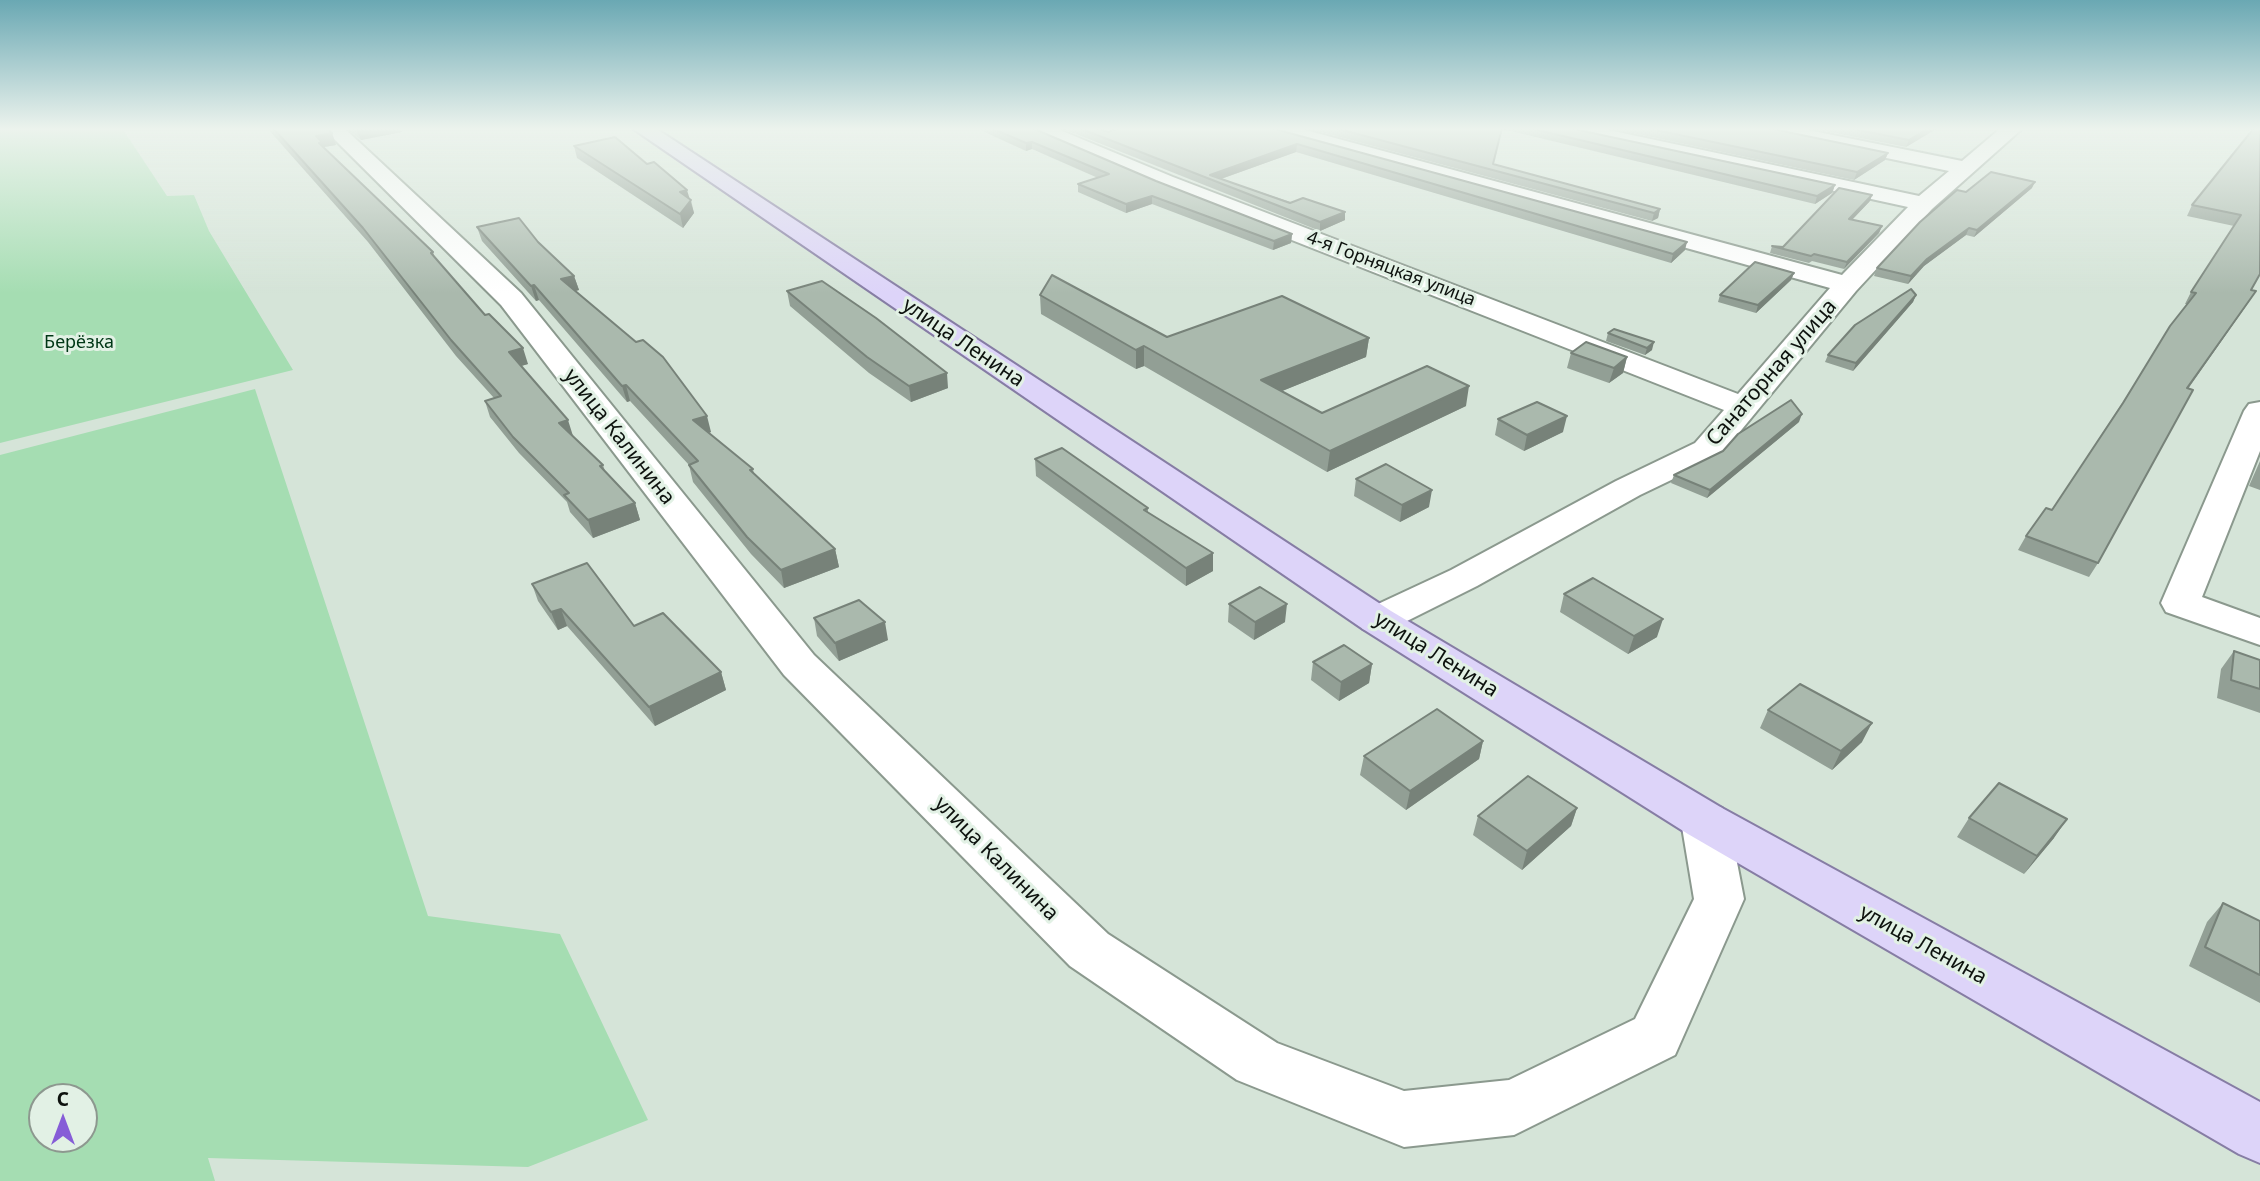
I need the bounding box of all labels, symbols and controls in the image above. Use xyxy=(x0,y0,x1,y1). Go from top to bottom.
street label: 4-я Горняцкая улица xyxy=(1304,227,1478,311)
street label: улица Ленина xyxy=(897,293,1029,393)
street label: Санаторная улица xyxy=(1701,295,1843,451)
park label: Берёзка xyxy=(44,332,114,354)
street label: улица Калинина xyxy=(558,364,680,510)
street label: улица Ленина xyxy=(1369,607,1503,703)
street label: улица Калинина xyxy=(929,792,1063,926)
street label: улица Ленина xyxy=(1855,900,1991,990)
north arrow xyxy=(28,1083,98,1153)
text: С xyxy=(57,1086,69,1112)

